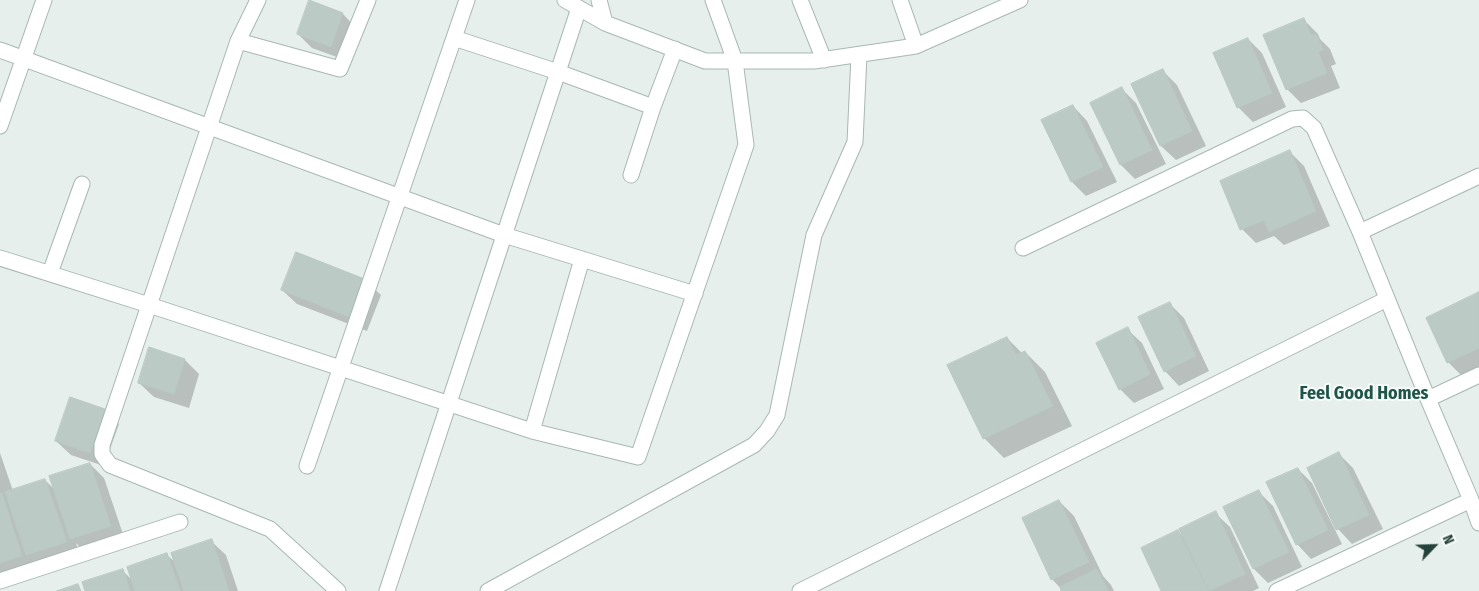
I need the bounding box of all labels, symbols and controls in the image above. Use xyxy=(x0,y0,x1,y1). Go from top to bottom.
district label: Feel Good Homes xyxy=(1300,383,1428,405)
north arrow xyxy=(1409,521,1459,571)
text: N xyxy=(1439,532,1458,547)

